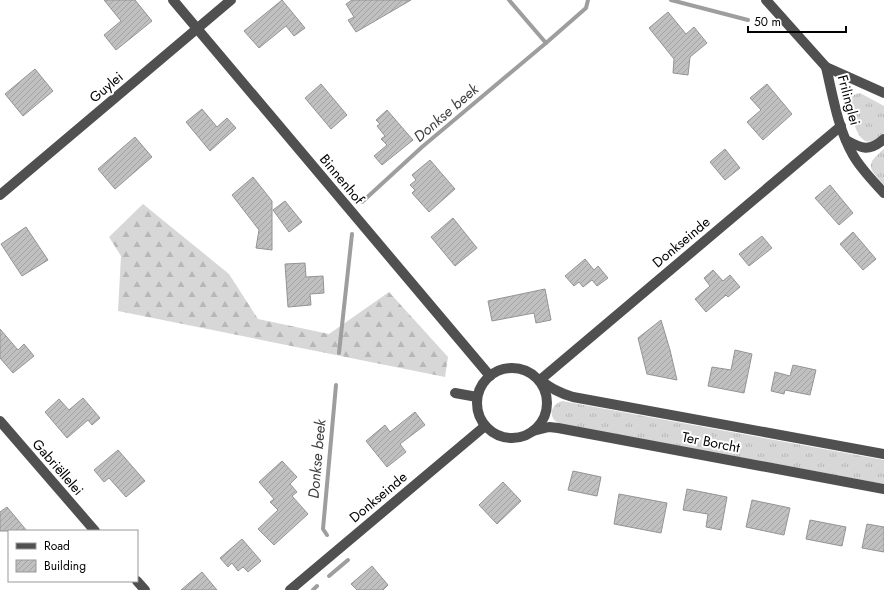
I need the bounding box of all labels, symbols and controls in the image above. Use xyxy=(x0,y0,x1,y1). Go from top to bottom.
scale bar xyxy=(748,8,846,34)
text: 50 m xyxy=(754,13,781,31)
street label: Guylei xyxy=(85,67,127,107)
street label: Frilinglei xyxy=(833,73,865,127)
water label: Donkse beek xyxy=(409,78,484,147)
street label: Binnenhof xyxy=(315,150,369,209)
street label: Donkseinde xyxy=(648,212,714,272)
water label: Donkse beek xyxy=(303,418,331,500)
street label: Ter Borcht xyxy=(680,427,742,458)
street label: Gabriëllelei xyxy=(28,434,88,500)
street label: Donkseinde xyxy=(345,467,411,527)
legend xyxy=(8,530,138,582)
text: Road xyxy=(44,537,70,555)
text: Building xyxy=(44,557,86,575)

